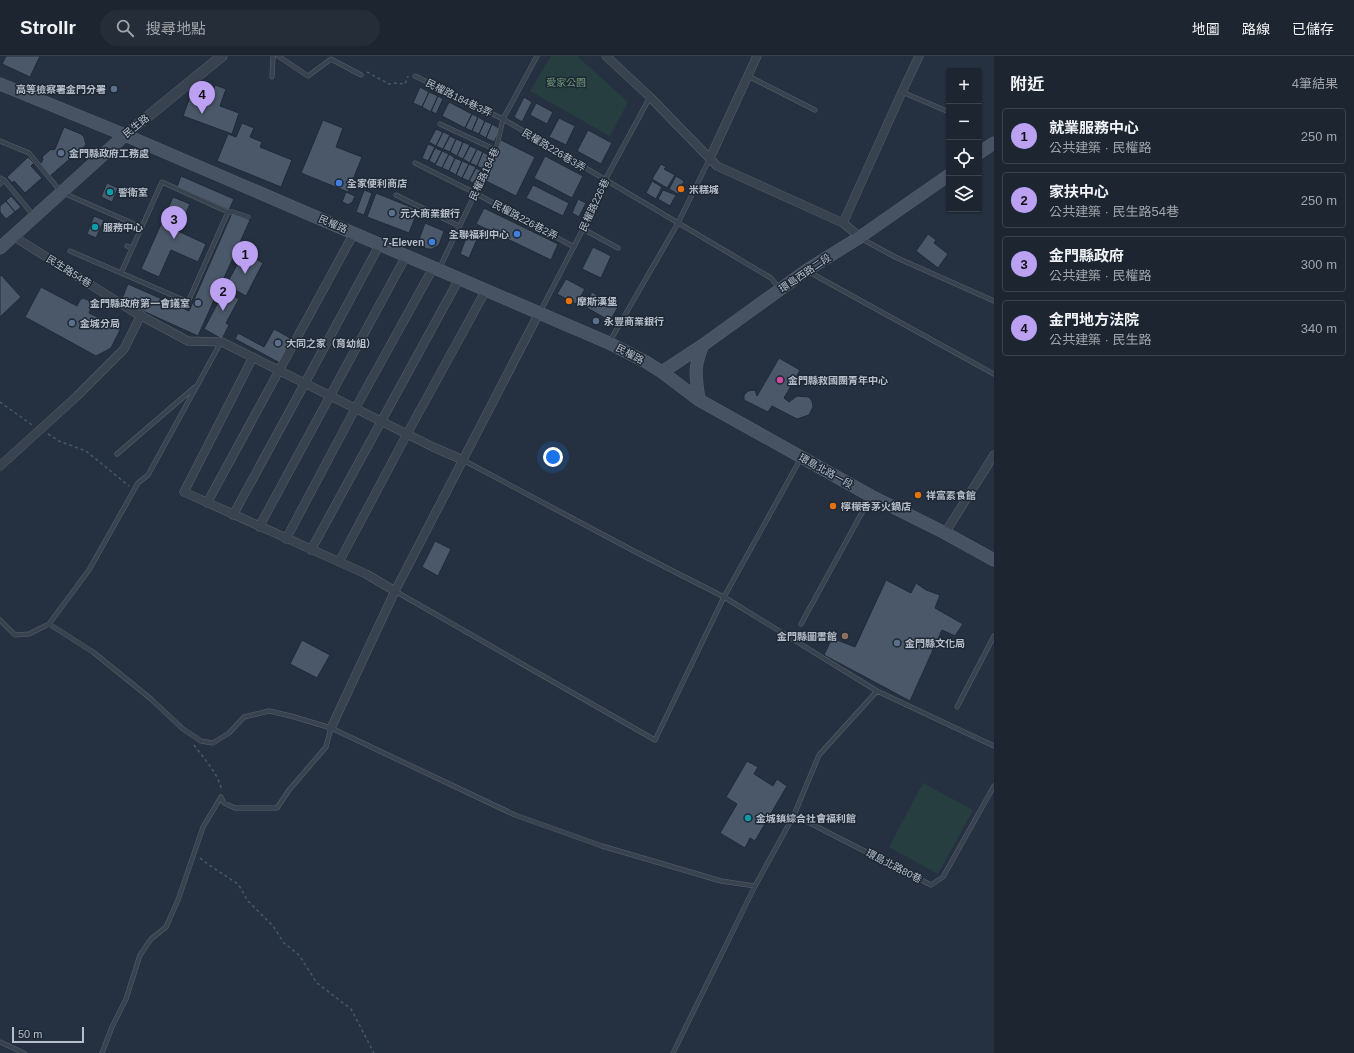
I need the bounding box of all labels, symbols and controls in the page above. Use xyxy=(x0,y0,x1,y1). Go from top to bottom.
search box xyxy=(100,10,380,46)
text: Strollr xyxy=(20,17,76,38)
icon: search xyxy=(114,17,136,39)
text: 搜尋地點 xyxy=(146,20,206,37)
text: 地圖 xyxy=(1192,21,1220,37)
text: 路線 xyxy=(1242,21,1270,37)
text: 已儲存 xyxy=(1292,21,1334,37)
map controls xyxy=(946,68,982,212)
button: + xyxy=(946,68,982,104)
text: 附近 xyxy=(1010,75,1044,94)
text: 4筆結果 xyxy=(1292,76,1338,91)
street label: 民權路184巷3弄 xyxy=(424,77,494,119)
park label: 愛家公園 xyxy=(546,77,586,88)
pin: 4 xyxy=(189,81,215,114)
place label: 高等檢察署金門分署 xyxy=(16,84,106,95)
marker: 高等檢察署金門分署 xyxy=(109,84,119,94)
button: − xyxy=(946,104,982,140)
street label: 民生路 xyxy=(121,112,151,140)
text: 就業服務中心 xyxy=(1049,119,1139,136)
street label: 民權路226巷3弄 xyxy=(520,127,588,173)
text: 1 xyxy=(1020,129,1028,144)
text: 250 m xyxy=(1301,129,1337,144)
button: locate xyxy=(946,140,982,176)
text: 公共建築 · 民權路 xyxy=(1049,140,1152,155)
street label: 民權路184巷 xyxy=(467,146,501,202)
marker: 金門縣政府工務處 xyxy=(56,148,66,158)
place label: 金門縣政府工務處 xyxy=(68,148,149,159)
button: layers xyxy=(946,176,982,212)
street label: 民權路226巷 xyxy=(577,177,611,233)
marker: 全家便利商店 xyxy=(334,178,344,188)
place label: 全家便利商店 xyxy=(347,178,407,189)
text: 家扶中心 xyxy=(1049,183,1109,200)
marker: 米糕城 xyxy=(676,184,686,194)
place label: 米糕城 xyxy=(689,184,719,195)
marker: 警衛室 xyxy=(105,187,115,197)
place label: 警衛室 xyxy=(118,187,148,198)
text: 2 xyxy=(1020,193,1028,208)
text: 250 m xyxy=(1301,193,1337,208)
street label: 民權路226巷2弄 xyxy=(491,198,559,242)
text: 公共建築 · 民生路54巷 xyxy=(1049,204,1179,219)
pin: 3 xyxy=(161,206,187,239)
marker: 元大商業銀行 xyxy=(387,208,397,218)
place label: 元大商業銀行 xyxy=(400,208,460,219)
street label: 民權路 xyxy=(317,213,349,235)
marker: 服務中心 xyxy=(90,222,100,232)
place label: 服務中心 xyxy=(103,222,143,233)
place label: 全聯福利中心 xyxy=(449,229,509,240)
marker: 全聯福利中心 xyxy=(512,229,522,239)
place label: 7-Eleven xyxy=(383,237,424,248)
marker: 7-Eleven xyxy=(427,237,437,247)
pin: 1 xyxy=(232,241,258,274)
text: 金門縣政府 xyxy=(1049,247,1124,264)
street label: 環島西路二段 xyxy=(777,252,833,294)
street label: 民生路54巷 xyxy=(44,253,94,289)
text: 3 xyxy=(1020,257,1028,272)
text: 300 m xyxy=(1301,257,1337,272)
text: 公共建築 · 民權路 xyxy=(1049,268,1152,283)
pin: 2 xyxy=(210,278,236,311)
marker: 摩斯漢堡 xyxy=(564,296,574,306)
place label: 摩斯漢堡 xyxy=(577,296,618,307)
place label: 金門縣政府第一會議室 xyxy=(89,298,190,309)
marker: 金門縣政府第一會議室 xyxy=(193,298,203,308)
text: 金門地方法院 xyxy=(1049,311,1139,328)
marker: 永豐商業銀行 xyxy=(591,316,601,326)
place label: 永豐商業銀行 xyxy=(604,316,664,327)
marker: 金城分局 xyxy=(67,318,77,328)
place label: 金城分局 xyxy=(79,318,120,329)
text: 4 xyxy=(1020,321,1028,336)
text: 340 m xyxy=(1301,321,1337,336)
text: 公共建築 · 民生路 xyxy=(1049,332,1152,347)
marker: 大同之家（育幼組） xyxy=(273,338,283,348)
place label: 大同之家（育幼組） xyxy=(286,338,376,349)
street label: 民權路 xyxy=(614,342,646,366)
marker: 金門縣救國團青年中心 xyxy=(775,375,785,385)
place label: 金門縣救國團青年中心 xyxy=(787,375,888,386)
your location xyxy=(543,447,563,467)
street label: 環島北路一段 xyxy=(797,452,855,490)
marker: 祥富素食館 xyxy=(913,490,923,500)
place label: 祥富素食館 xyxy=(926,490,976,501)
marker: 檸檬香茅火鍋店 xyxy=(828,501,838,511)
place label: 檸檬香茅火鍋店 xyxy=(840,501,911,512)
place label: 金門縣圖書館 xyxy=(776,631,837,642)
marker: 金門縣圖書館 xyxy=(840,631,850,641)
marker: 金門縣文化局 xyxy=(892,638,902,648)
place label: 金門縣文化局 xyxy=(904,638,965,649)
marker: 金城鎮綜合社會福利館 xyxy=(743,813,753,823)
place label: 金城鎮綜合社會福利館 xyxy=(755,813,856,824)
street label: 環島北路80巷 xyxy=(864,847,924,885)
scale bar xyxy=(12,1025,84,1044)
text: 50 m xyxy=(18,1028,42,1040)

